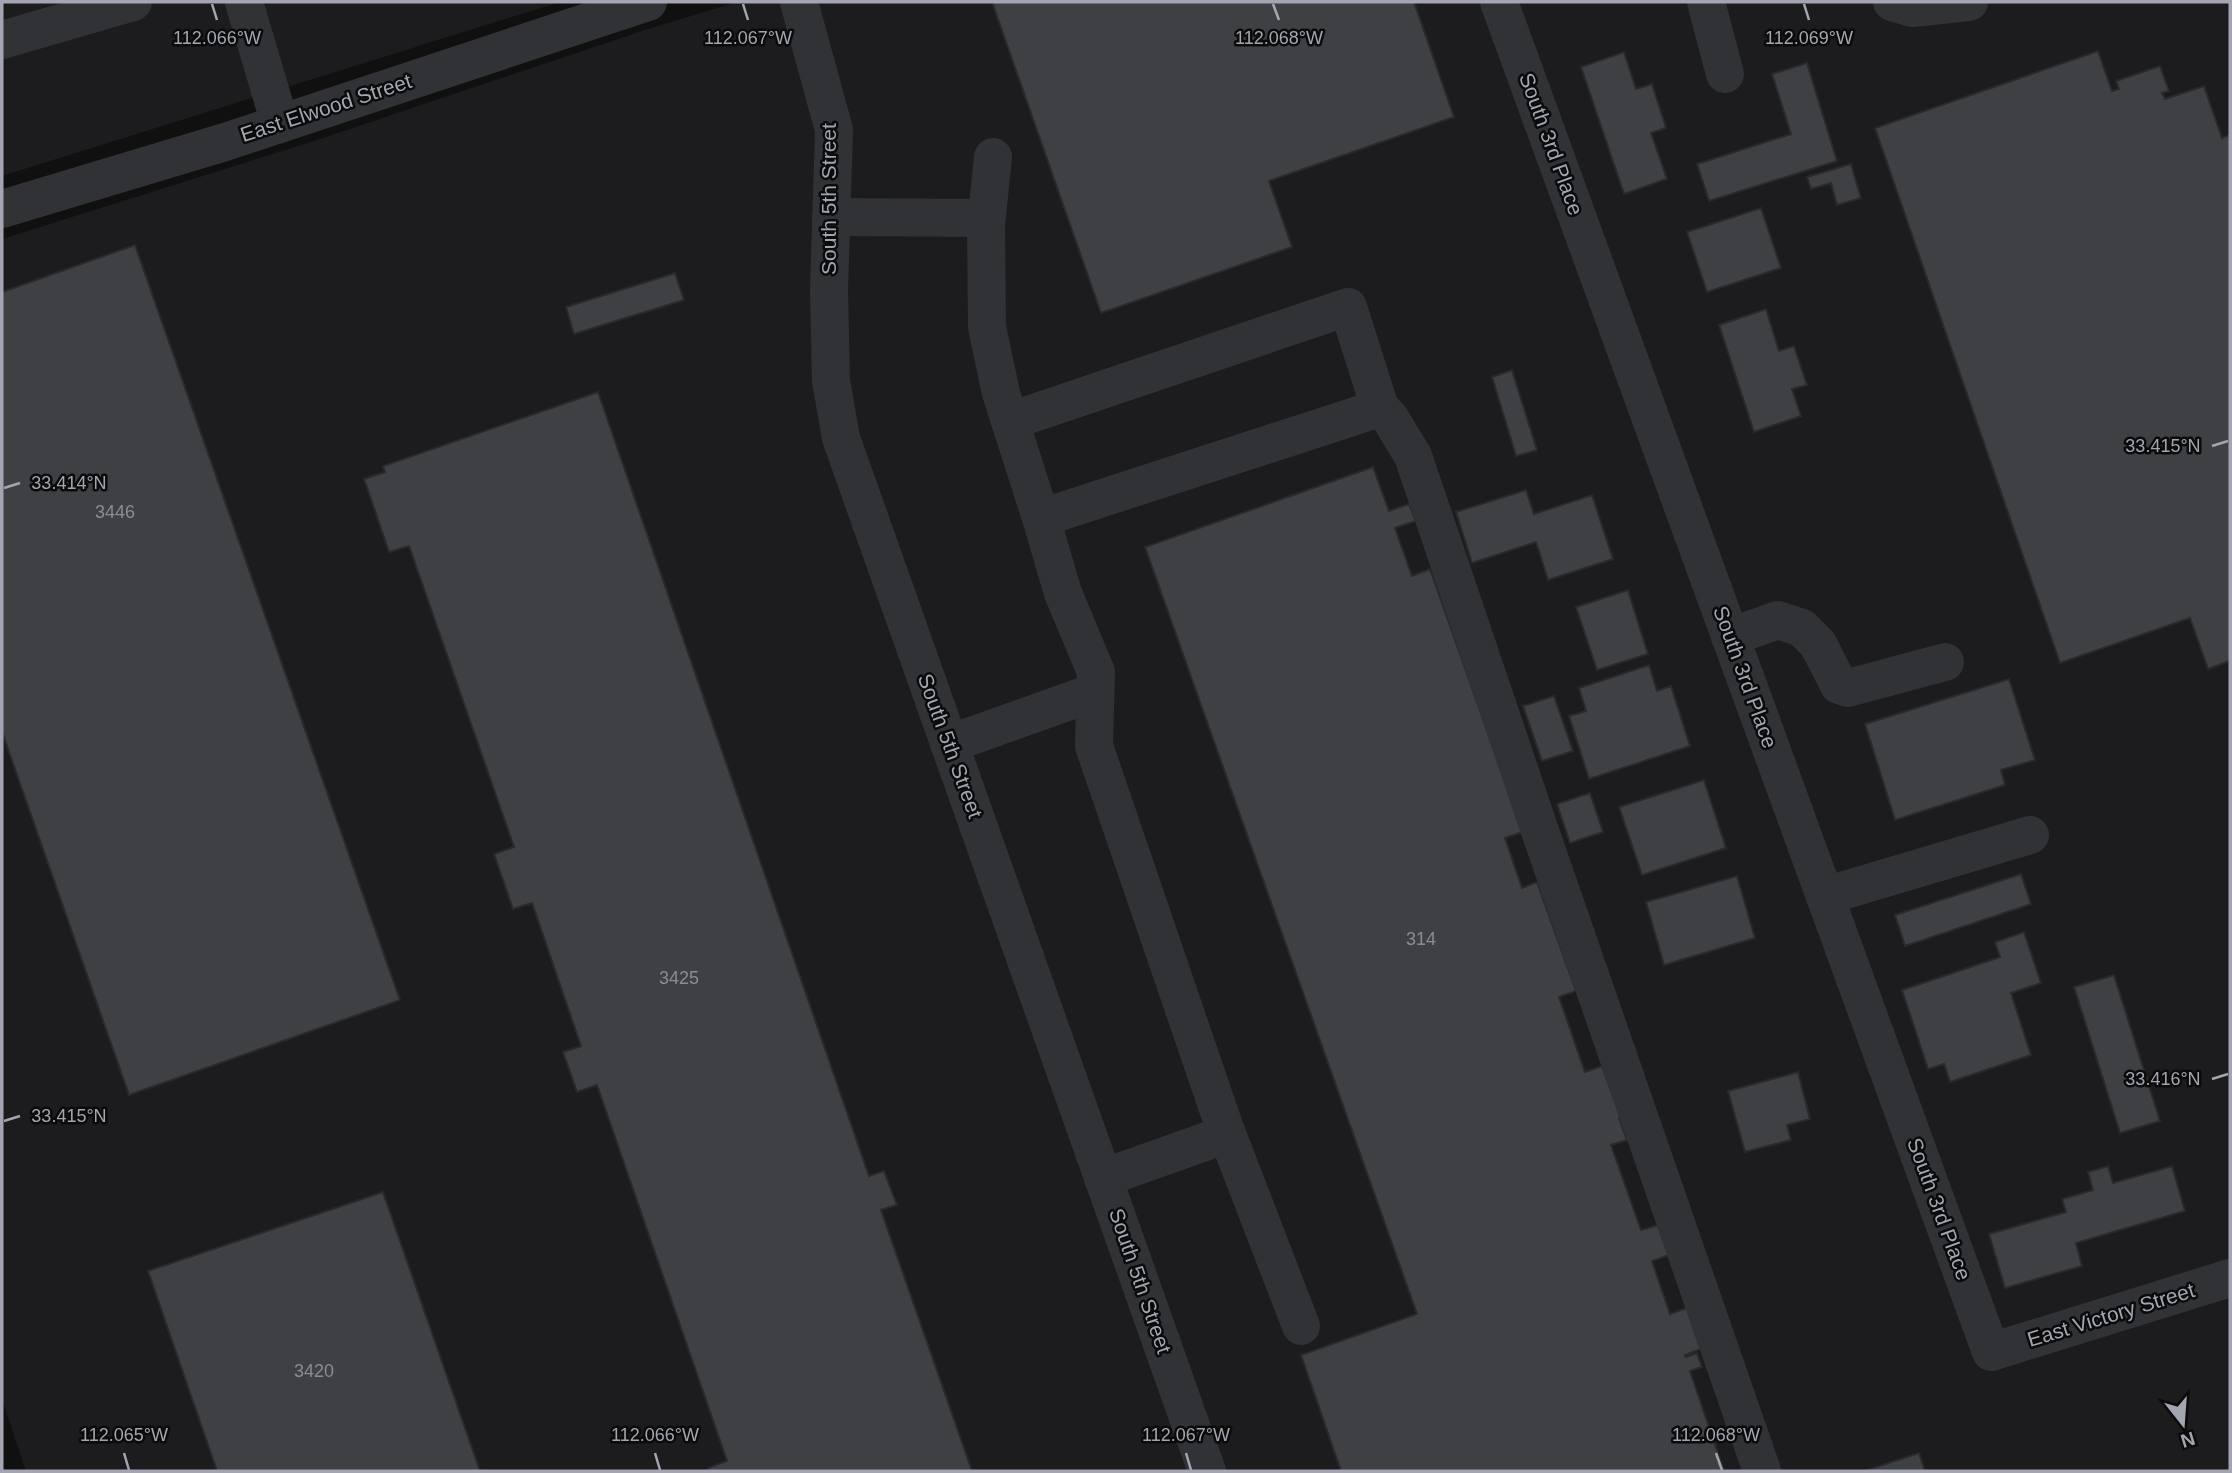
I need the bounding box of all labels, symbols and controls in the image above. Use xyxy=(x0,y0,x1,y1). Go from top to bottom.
text: 112.066°W xyxy=(173,28,261,48)
text: 112.067°W xyxy=(704,28,792,48)
text: 112.068°W xyxy=(1235,28,1323,48)
text: 112.069°W xyxy=(1765,28,1853,48)
street label: East Elwood Street xyxy=(237,69,414,146)
street label: South 3rd Place xyxy=(1515,70,1588,218)
street label: South 5th Street xyxy=(817,123,840,275)
text: 33.415°N xyxy=(2125,436,2201,456)
text: 33.414°N xyxy=(31,473,107,493)
house number: 3446 xyxy=(95,502,135,522)
street label: South 3rd Place xyxy=(1709,603,1782,751)
street label: South 5th Street xyxy=(914,671,987,821)
house number: 314 xyxy=(1406,929,1436,949)
house number: 3425 xyxy=(659,968,699,988)
text: 33.416°N xyxy=(2125,1069,2201,1089)
text: 33.415°N xyxy=(31,1106,107,1126)
street label: South 3rd Place xyxy=(1903,1135,1976,1283)
street label: South 5th Street xyxy=(1105,1205,1176,1356)
street label: East Victory Street xyxy=(2025,1278,2197,1351)
house number: 3420 xyxy=(294,1361,334,1381)
north arrow xyxy=(2148,1389,2218,1459)
text: 112.065°W xyxy=(80,1425,168,1445)
text: 112.066°W xyxy=(611,1425,699,1445)
text: 112.067°W xyxy=(1142,1425,1230,1445)
text: 112.068°W xyxy=(1672,1425,1760,1445)
text: N xyxy=(2178,1428,2197,1452)

